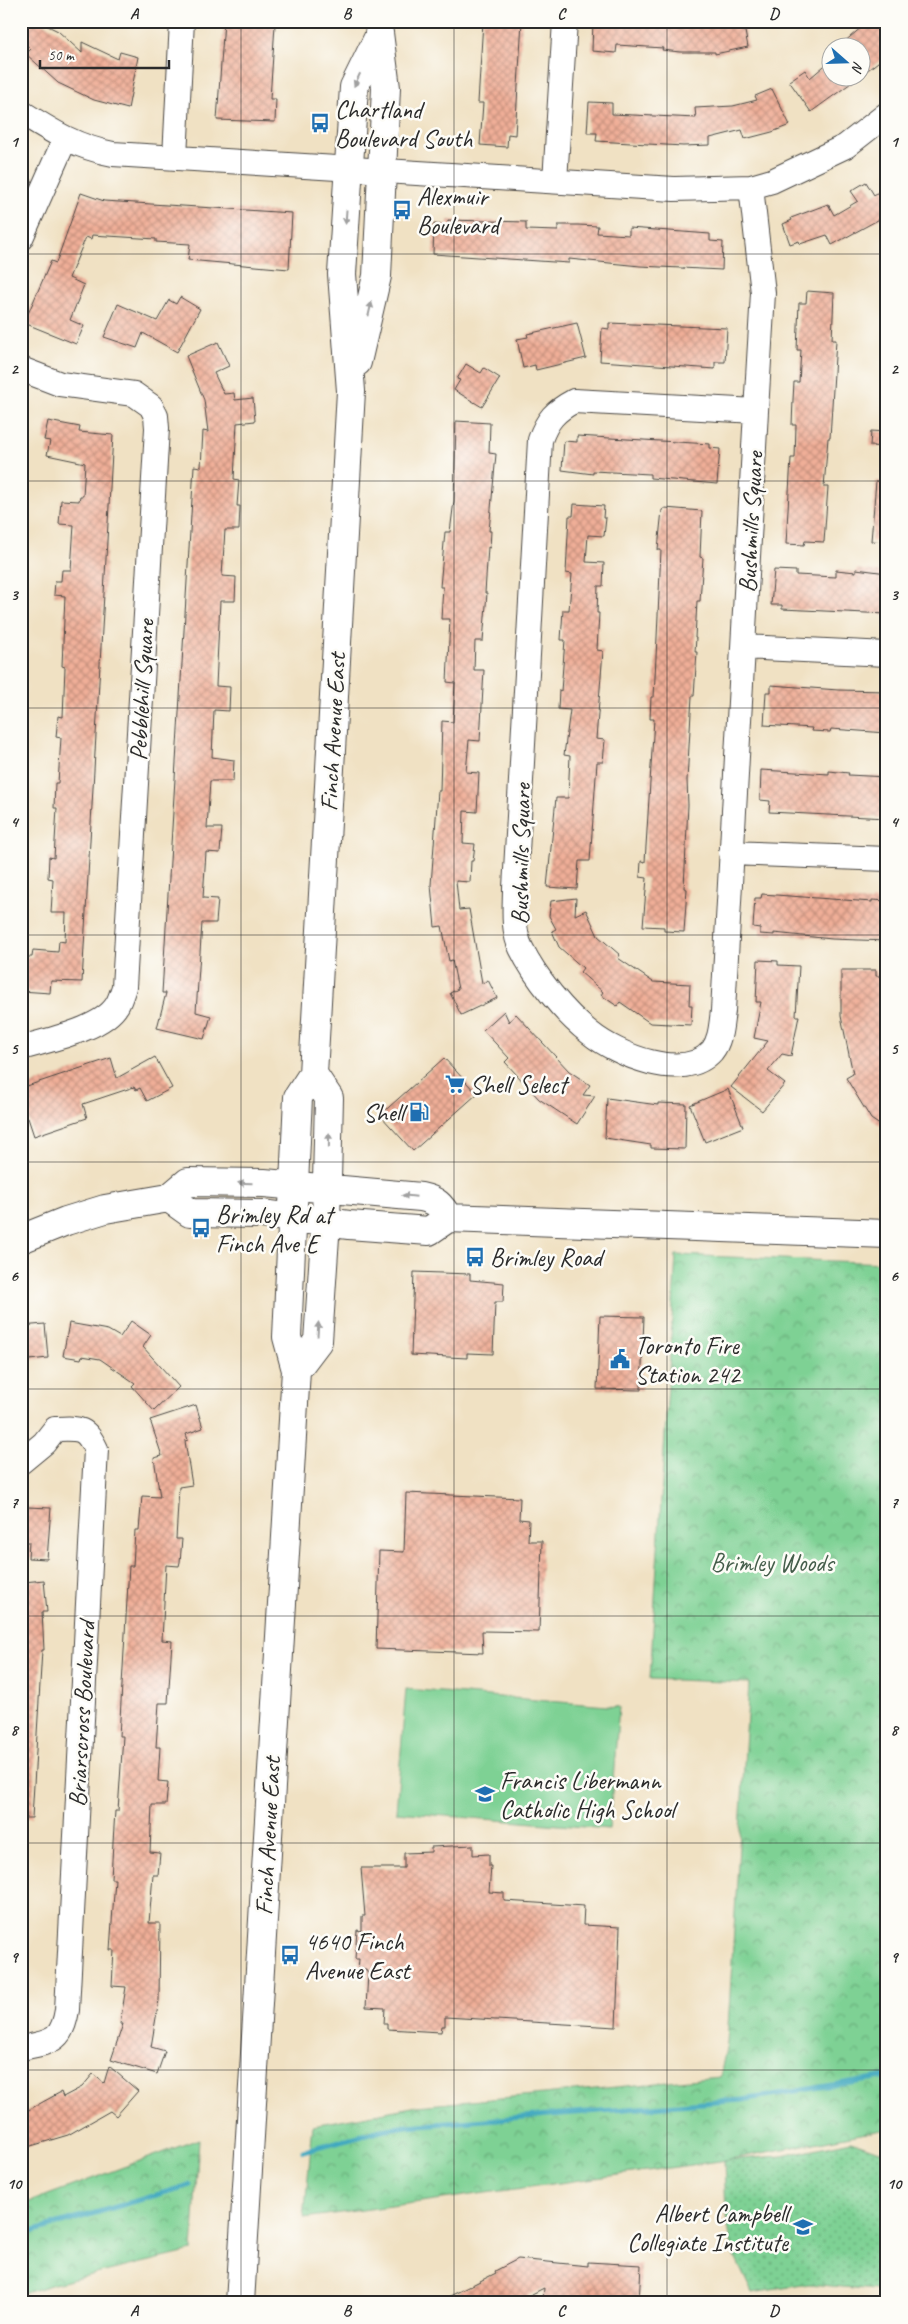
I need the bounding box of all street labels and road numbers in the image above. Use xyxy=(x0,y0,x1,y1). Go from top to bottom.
street label: Bushmills Square xyxy=(731,449,771,593)
street label: Pebblehill Square xyxy=(122,617,162,761)
street label: Finch Avenue East xyxy=(313,650,353,812)
street label: Bushmills Square xyxy=(504,781,538,925)
street label: Briarscross Boulevard xyxy=(61,1616,103,1808)
street label: Finch Avenue East xyxy=(248,1754,288,1916)

